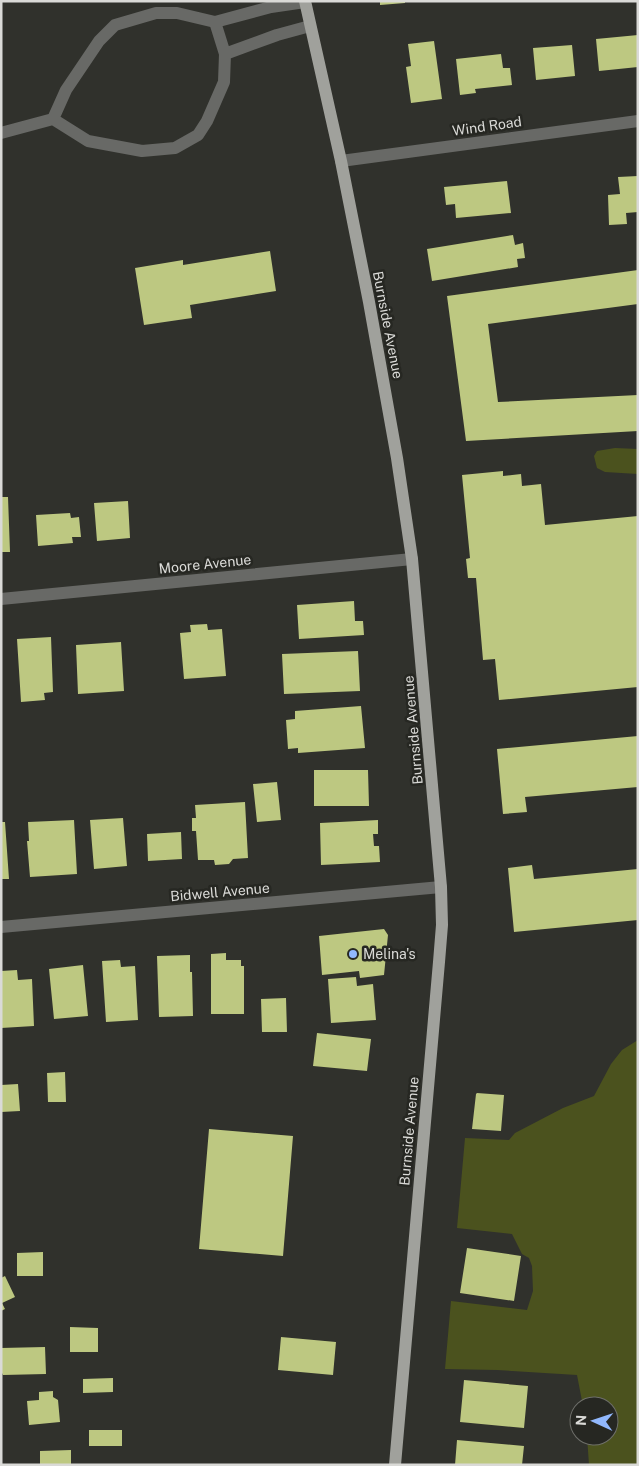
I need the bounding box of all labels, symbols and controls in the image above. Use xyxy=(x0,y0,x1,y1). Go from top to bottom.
street label: Wind Road xyxy=(451,113,523,139)
street label: Burnside Avenue xyxy=(370,270,406,380)
street label: Moore Avenue xyxy=(158,551,252,577)
street label: Burnside Avenue xyxy=(400,675,426,785)
street label: Bidwell Avenue xyxy=(170,880,270,904)
place label: Melina's xyxy=(363,946,416,962)
marker: Melina's xyxy=(347,948,359,960)
street label: Burnside Avenue xyxy=(396,1076,422,1186)
north arrow xyxy=(569,1396,619,1446)
text: N xyxy=(573,1414,589,1426)

